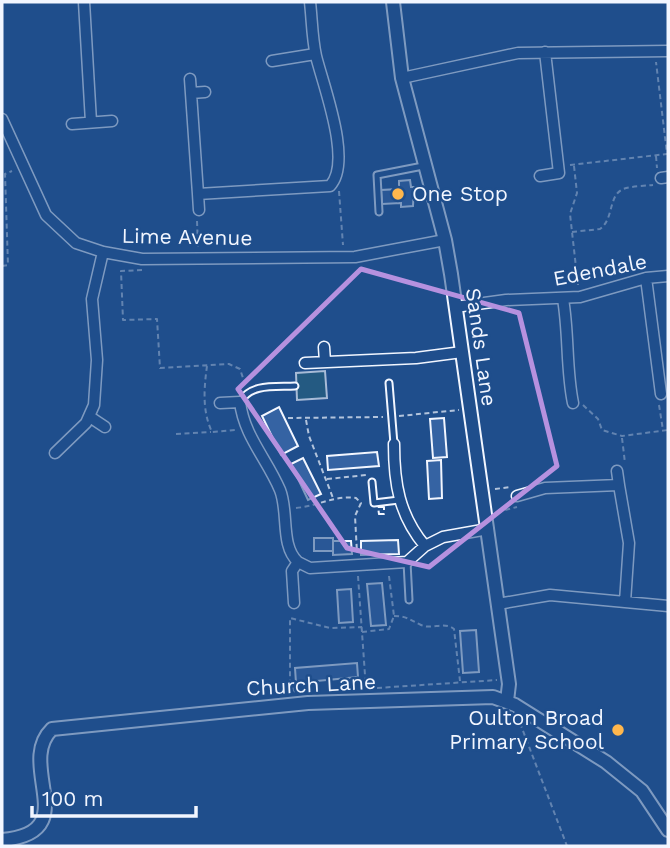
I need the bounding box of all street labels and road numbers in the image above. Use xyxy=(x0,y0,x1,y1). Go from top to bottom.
street label: Lime Avenue xyxy=(121,223,253,250)
street label: Edendale xyxy=(551,248,649,291)
street label: Sands Lane xyxy=(461,286,502,408)
street label: Church Lane xyxy=(245,669,377,700)

